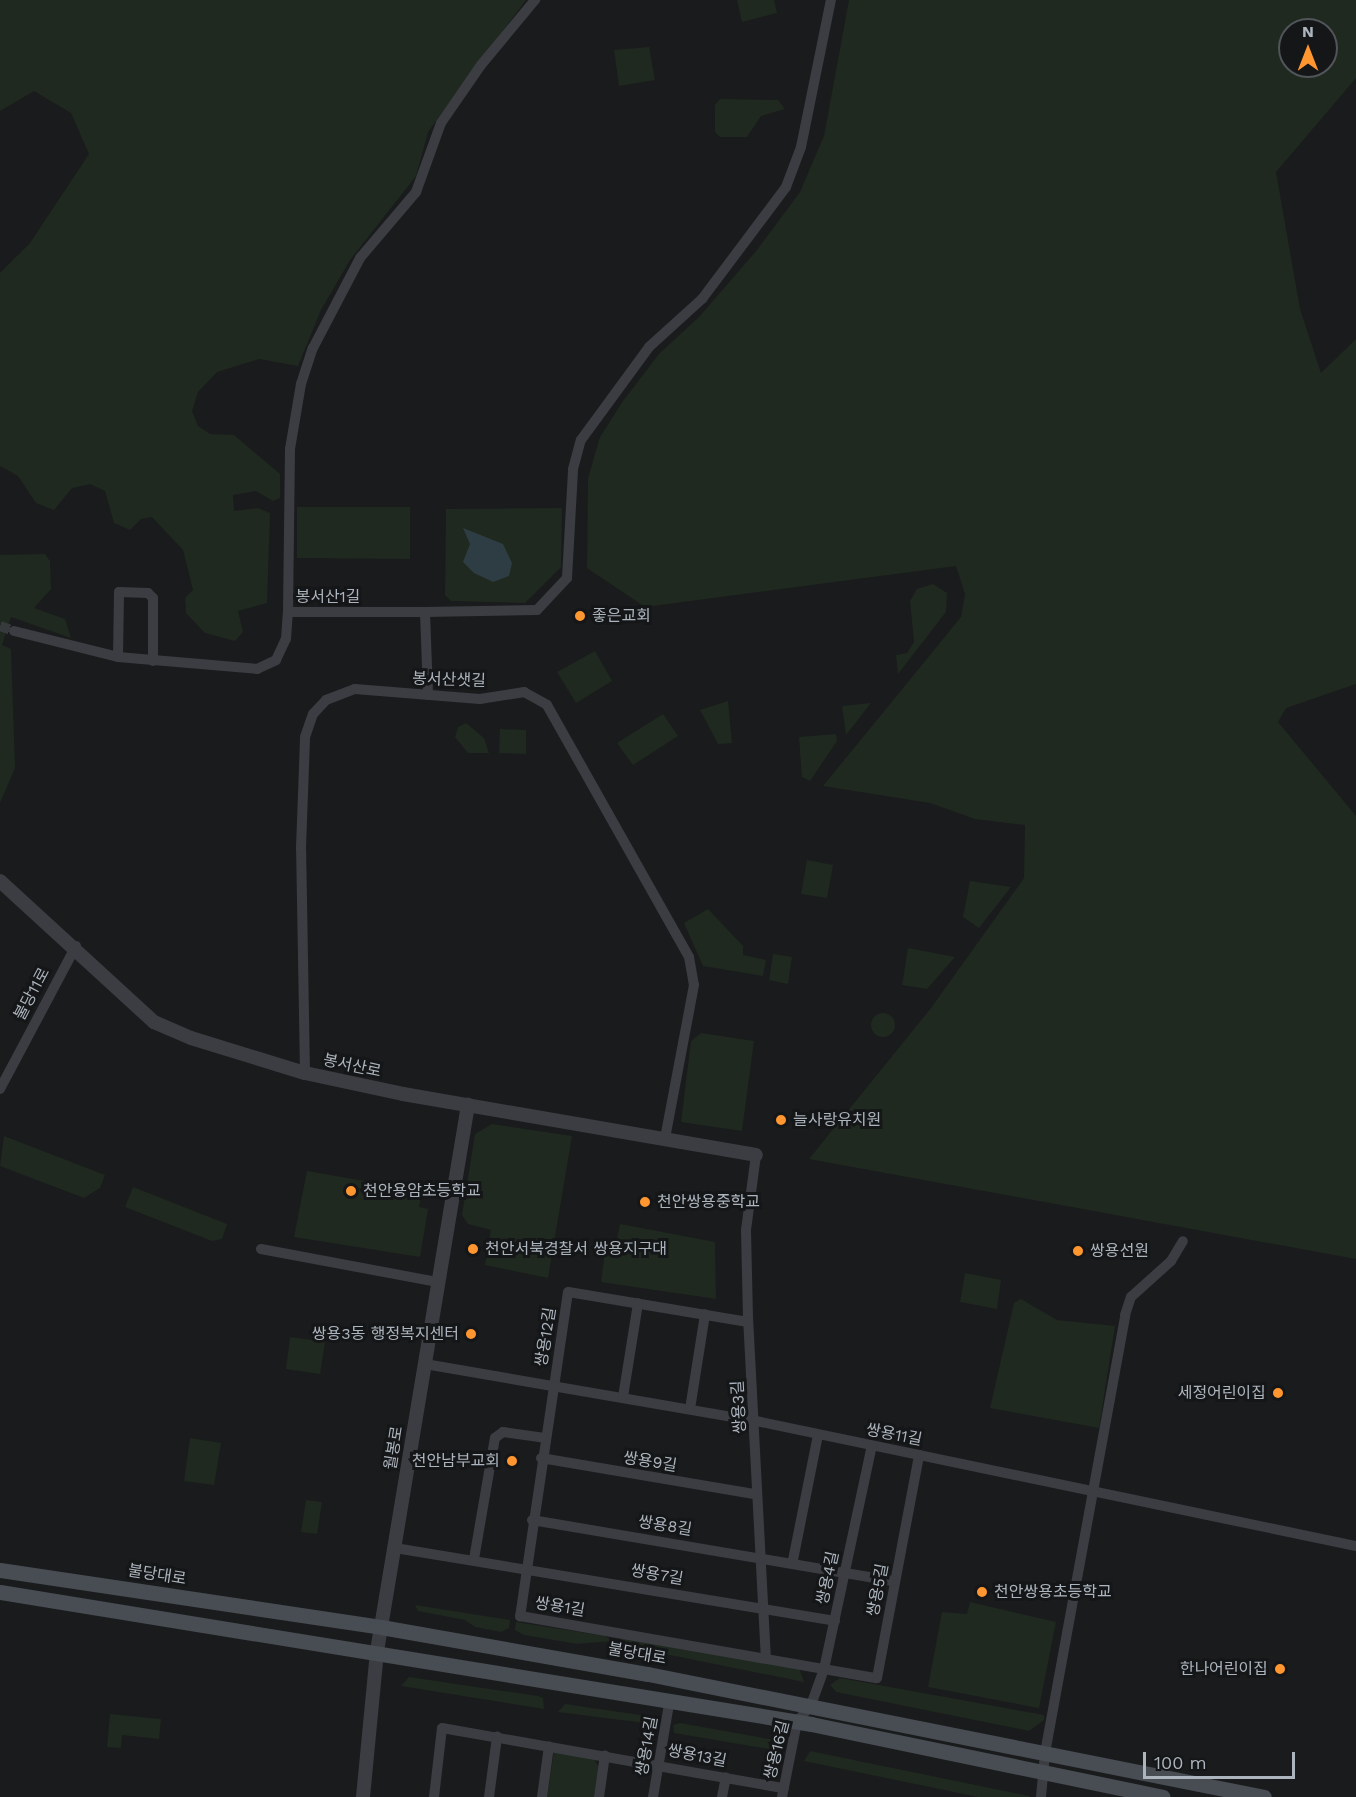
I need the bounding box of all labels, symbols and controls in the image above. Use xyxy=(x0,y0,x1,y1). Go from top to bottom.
north arrow xyxy=(1278,18,1338,78)
text: N xyxy=(1302,22,1314,41)
street label: 봉서산1길 xyxy=(295,587,361,607)
place label: 좋은교회 xyxy=(592,606,651,626)
marker: 좋은교회 xyxy=(573,609,587,623)
street label: 봉서산샛길 xyxy=(412,669,486,691)
street label: 불당11로 xyxy=(10,964,54,1024)
street label: 봉서산로 xyxy=(321,1050,383,1082)
place label: 늘사랑유치원 xyxy=(793,1110,881,1130)
marker: 늘사랑유치원 xyxy=(774,1113,788,1127)
place label: 천안용암초등학교 xyxy=(363,1181,481,1201)
marker: 천안용암초등학교 xyxy=(344,1184,358,1198)
place label: 천안쌍용중학교 xyxy=(657,1192,760,1212)
marker: 천안쌍용중학교 xyxy=(638,1195,652,1209)
place label: 천안서북경찰서 쌍용지구대 xyxy=(485,1239,667,1259)
place label: 쌍용선원 xyxy=(1090,1241,1149,1261)
marker: 천안서북경찰서 쌍용지구대 xyxy=(466,1242,480,1256)
marker: 쌍용선원 xyxy=(1071,1244,1085,1258)
street label: 쌍용12길 xyxy=(532,1306,560,1368)
place label: 쌍용3동 행정복지센터 xyxy=(312,1324,459,1344)
marker: 쌍용3동 행정복지센터 xyxy=(464,1327,478,1341)
street label: 쌍용3길 xyxy=(728,1380,750,1434)
place label: 세정어린이집 xyxy=(1178,1383,1266,1403)
marker: 세정어린이집 xyxy=(1271,1386,1285,1400)
street label: 쌍용11길 xyxy=(864,1420,924,1450)
street label: 월봉로 xyxy=(381,1425,407,1471)
street label: 쌍용9길 xyxy=(622,1448,678,1476)
place label: 천안남부교회 xyxy=(412,1451,500,1471)
marker: 천안남부교회 xyxy=(505,1454,519,1468)
street label: 쌍용8길 xyxy=(637,1512,693,1540)
street label: 쌍용4길 xyxy=(813,1550,843,1606)
street label: 불당대로 xyxy=(126,1561,188,1589)
street label: 쌍용7길 xyxy=(629,1561,685,1589)
street label: 쌍용5길 xyxy=(863,1562,893,1618)
place label: 천안쌍용초등학교 xyxy=(994,1582,1112,1602)
marker: 천안쌍용초등학교 xyxy=(975,1585,989,1599)
street label: 쌍용1길 xyxy=(534,1594,586,1620)
street label: 불당대로 xyxy=(606,1639,668,1669)
place label: 한나어린이집 xyxy=(1180,1659,1268,1679)
marker: 한나어린이집 xyxy=(1273,1662,1287,1676)
street label: 쌍용14길 xyxy=(632,1715,662,1777)
street label: 쌍용16길 xyxy=(760,1719,794,1781)
scale bar xyxy=(1146,1740,1298,1778)
street label: 쌍용13길 xyxy=(666,1741,728,1771)
text: 100 m xyxy=(1154,1752,1207,1773)

